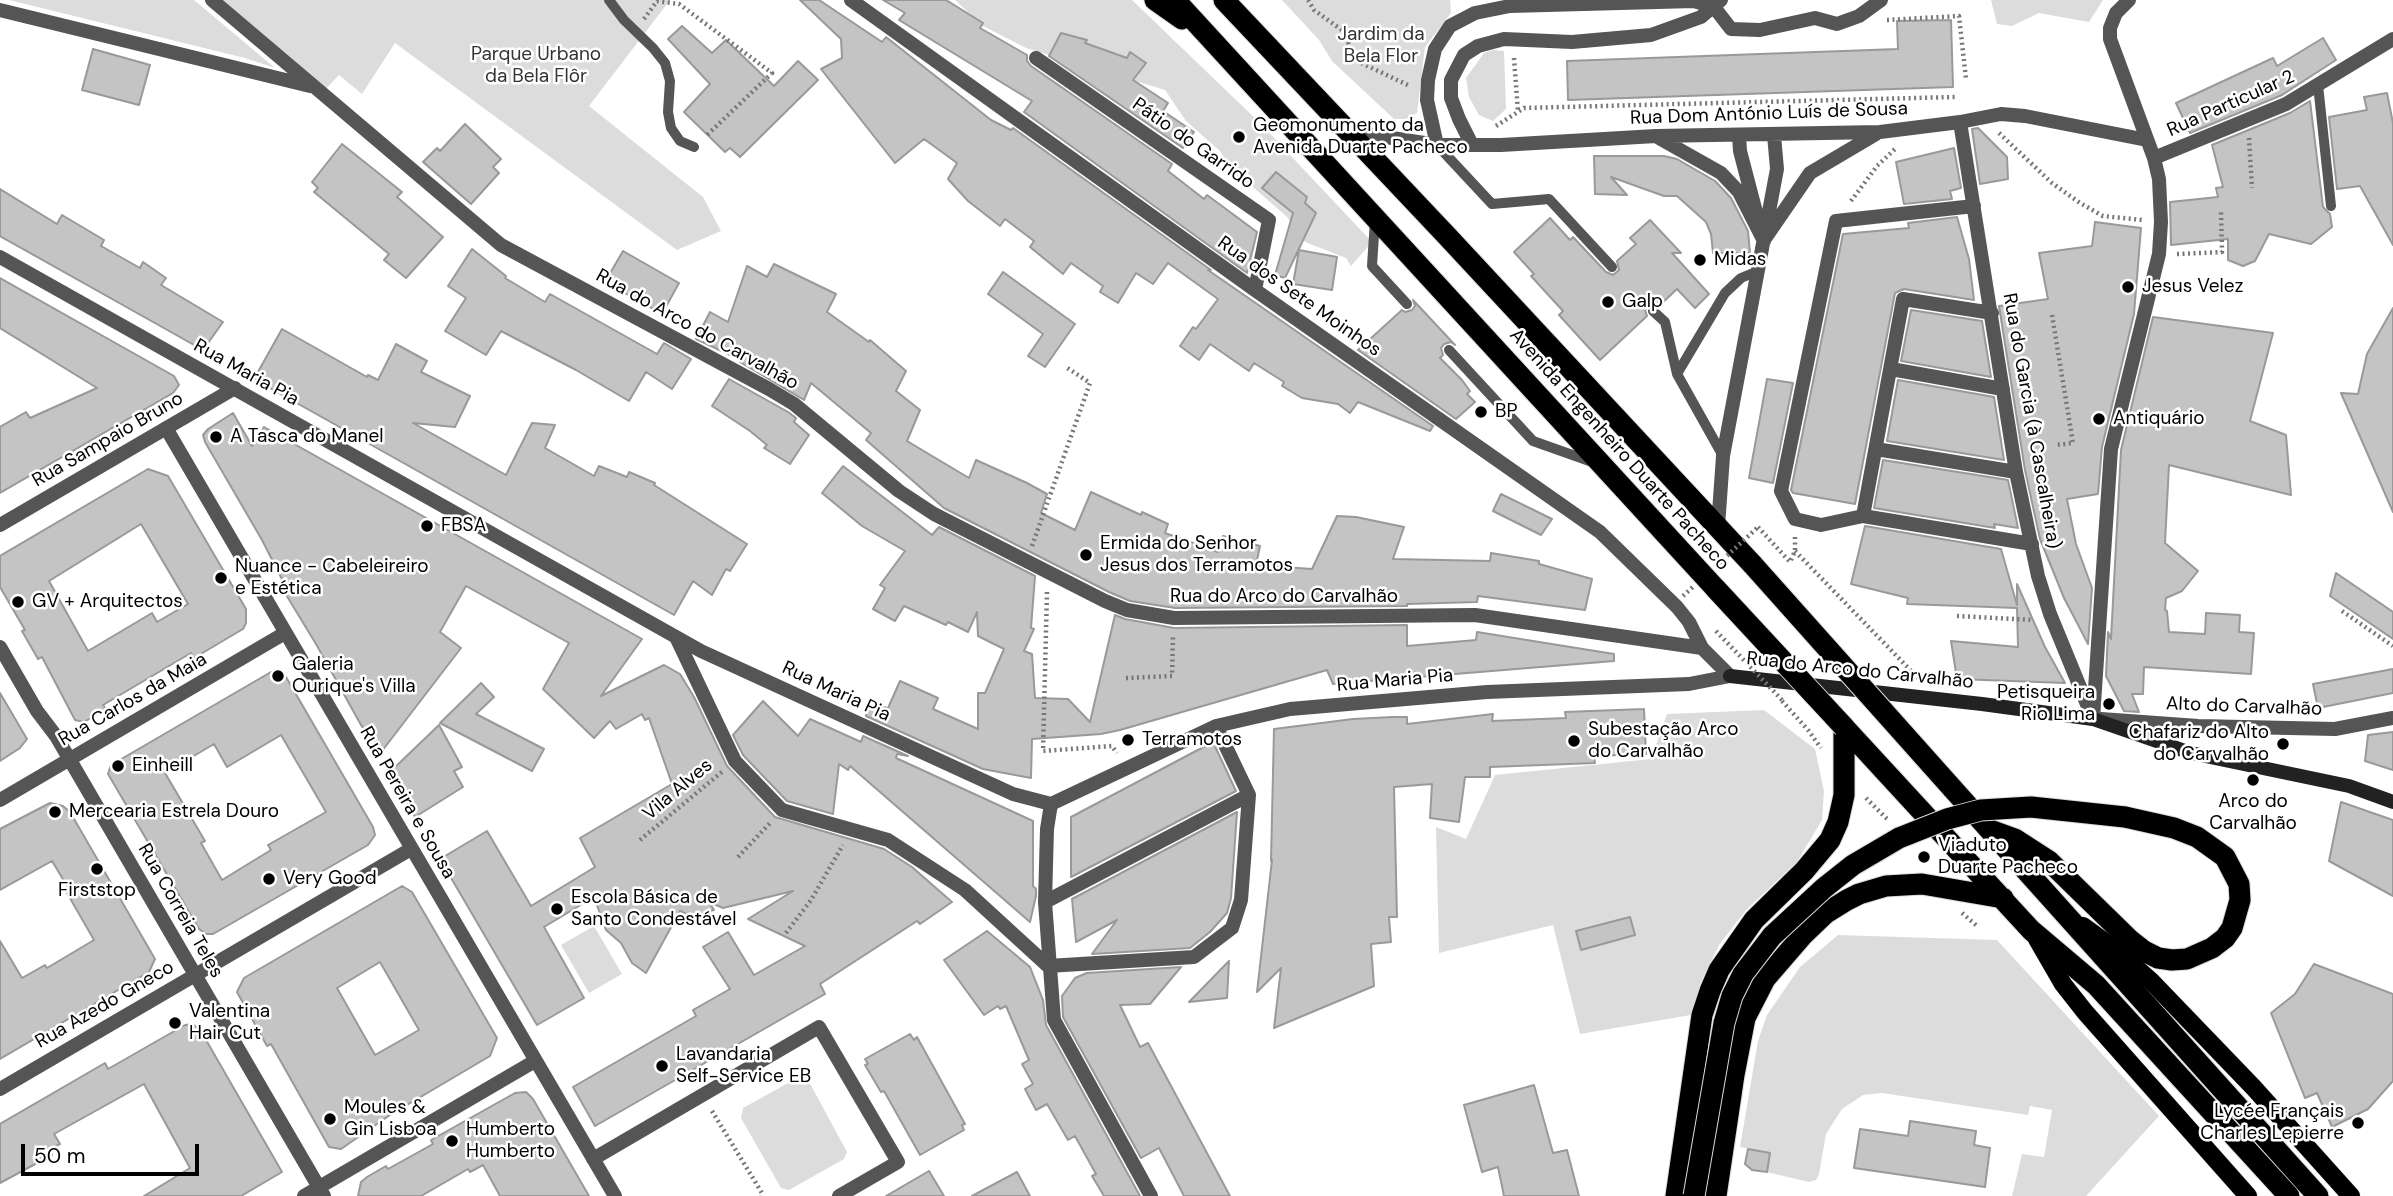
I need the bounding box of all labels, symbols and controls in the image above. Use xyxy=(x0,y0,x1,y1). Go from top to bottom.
park label: Jardim da Bela Flor xyxy=(1337,24,1425,68)
park label: Parque Urbano da Bela Flôr xyxy=(471,44,601,88)
street label: Rua Particular 2 xyxy=(2164,66,2298,142)
street label: Pátio do Garrido xyxy=(1128,93,1258,195)
street label: Rua Dom António Luís de Sousa xyxy=(1630,98,1908,130)
place label: Geomonumento da Avenida Duarte Pacheco xyxy=(1253,115,1468,159)
marker: Geomonumento da Avenida Duarte Pacheco xyxy=(1231,129,1247,145)
street label: Rua dos Sete Moinhos xyxy=(1213,232,1385,362)
place label: Midas xyxy=(1714,249,1766,271)
marker: Midas xyxy=(1692,252,1708,268)
street label: Rua do Arco do Carvalhão xyxy=(592,265,802,395)
place label: Jesus Velez xyxy=(2142,276,2243,298)
marker: Jesus Velez xyxy=(2120,279,2136,295)
place label: Galp xyxy=(1622,291,1663,313)
street label: Rua do Garcia (à Cascalheira) xyxy=(1997,291,2065,551)
marker: Galp xyxy=(1600,294,1616,310)
street label: Avenida Engenheiro Duarte Pacheco xyxy=(1504,324,1734,576)
street label: Rua Maria Pia xyxy=(189,335,303,411)
street label: Rua Sampaio Bruno xyxy=(28,388,188,492)
place label: BP xyxy=(1495,401,1517,423)
marker: BP xyxy=(1473,404,1489,420)
place label: Antiquário xyxy=(2113,408,2205,430)
marker: Antiquário xyxy=(2091,411,2107,427)
place label: A Tasca do Manel xyxy=(230,426,384,448)
marker: A Tasca do Manel xyxy=(208,429,224,445)
place label: FBSA xyxy=(441,515,486,537)
marker: FBSA xyxy=(419,518,435,534)
place label: Ermida do Senhor Jesus dos Terramotos xyxy=(1100,533,1293,577)
marker: Ermida do Senhor Jesus dos Terramotos xyxy=(1078,547,1094,563)
place label: Nuance - Cabeleireiro e Estética xyxy=(235,556,428,600)
marker: Nuance - Cabeleireiro e Estética xyxy=(213,570,229,586)
street label: Rua do Arco do Carvalhão xyxy=(1170,586,1398,608)
place label: GV + Arquitectos xyxy=(32,591,183,613)
marker: GV + Arquitectos xyxy=(10,594,26,610)
street label: Rua Carlos da Maia xyxy=(55,648,211,752)
street label: Rua do Arco do Carvalhão xyxy=(1745,648,1975,694)
place label: Galeria Ourique's Villa xyxy=(292,654,416,698)
street label: Rua Maria Pia xyxy=(778,657,894,727)
street label: Rua Maria Pia xyxy=(1336,665,1454,697)
marker: Galeria Ourique's Villa xyxy=(270,668,286,684)
place label: Petisqueira Rio Lima xyxy=(1997,682,2095,726)
street label: Alto do Carvalhão xyxy=(2166,693,2322,721)
marker: Petisqueira Rio Lima xyxy=(2101,696,2117,712)
place label: Subestação Arco do Carvalhão xyxy=(1588,719,1738,763)
place label: Chafariz do Alto do Carvalhão xyxy=(2129,722,2269,766)
street label: Rua Pereira e Sousa xyxy=(354,723,460,883)
place label: Terramotos xyxy=(1142,729,1242,751)
marker: Terramotos xyxy=(1120,732,1136,748)
marker: Subestação Arco do Carvalhão xyxy=(1566,733,1582,749)
marker: Chafariz do Alto do Carvalhão xyxy=(2275,736,2291,752)
street label: Vila Alves xyxy=(639,754,717,826)
place label: Einheill xyxy=(132,755,193,777)
marker: Einheill xyxy=(110,758,126,774)
marker: Arco do Carvalhão xyxy=(2245,772,2261,788)
place label: Arco do Carvalhão xyxy=(2209,791,2297,835)
place label: Mercearia Estrela Douro xyxy=(69,801,279,823)
marker: Mercearia Estrela Douro xyxy=(47,804,63,820)
place label: Viaduto Duarte Pacheco xyxy=(1938,835,2078,879)
street label: Rua Correia Teles xyxy=(132,840,228,982)
marker: Viaduto Duarte Pacheco xyxy=(1916,849,1932,865)
marker: Firststop xyxy=(89,861,105,877)
place label: Very Good xyxy=(283,868,377,890)
marker: Very Good xyxy=(261,871,277,887)
place label: Firststop xyxy=(58,880,136,902)
place label: Escola Básica de Santo Condestável xyxy=(571,887,736,931)
marker: Escola Básica de Santo Condestável xyxy=(549,901,565,917)
street label: Rua Azedo Gneco xyxy=(32,956,178,1054)
place label: Valentina Hair Cut xyxy=(189,1001,270,1045)
marker: Valentina Hair Cut xyxy=(167,1015,183,1031)
place label: Lavandaria Self-Service EB xyxy=(676,1044,811,1088)
marker: Lavandaria Self-Service EB xyxy=(654,1058,670,1074)
place label: Moules & Gin Lisboa xyxy=(344,1097,437,1141)
place label: Lycée Français Charles Lepierre xyxy=(2200,1101,2344,1145)
marker: Moules & Gin Lisboa xyxy=(322,1111,338,1127)
marker: Lycée Français Charles Lepierre xyxy=(2350,1115,2366,1131)
place label: Humberto Humberto xyxy=(466,1119,555,1163)
scale bar xyxy=(24,1130,203,1174)
marker: Humberto Humberto xyxy=(444,1133,460,1149)
text: 50 m xyxy=(34,1142,85,1170)

